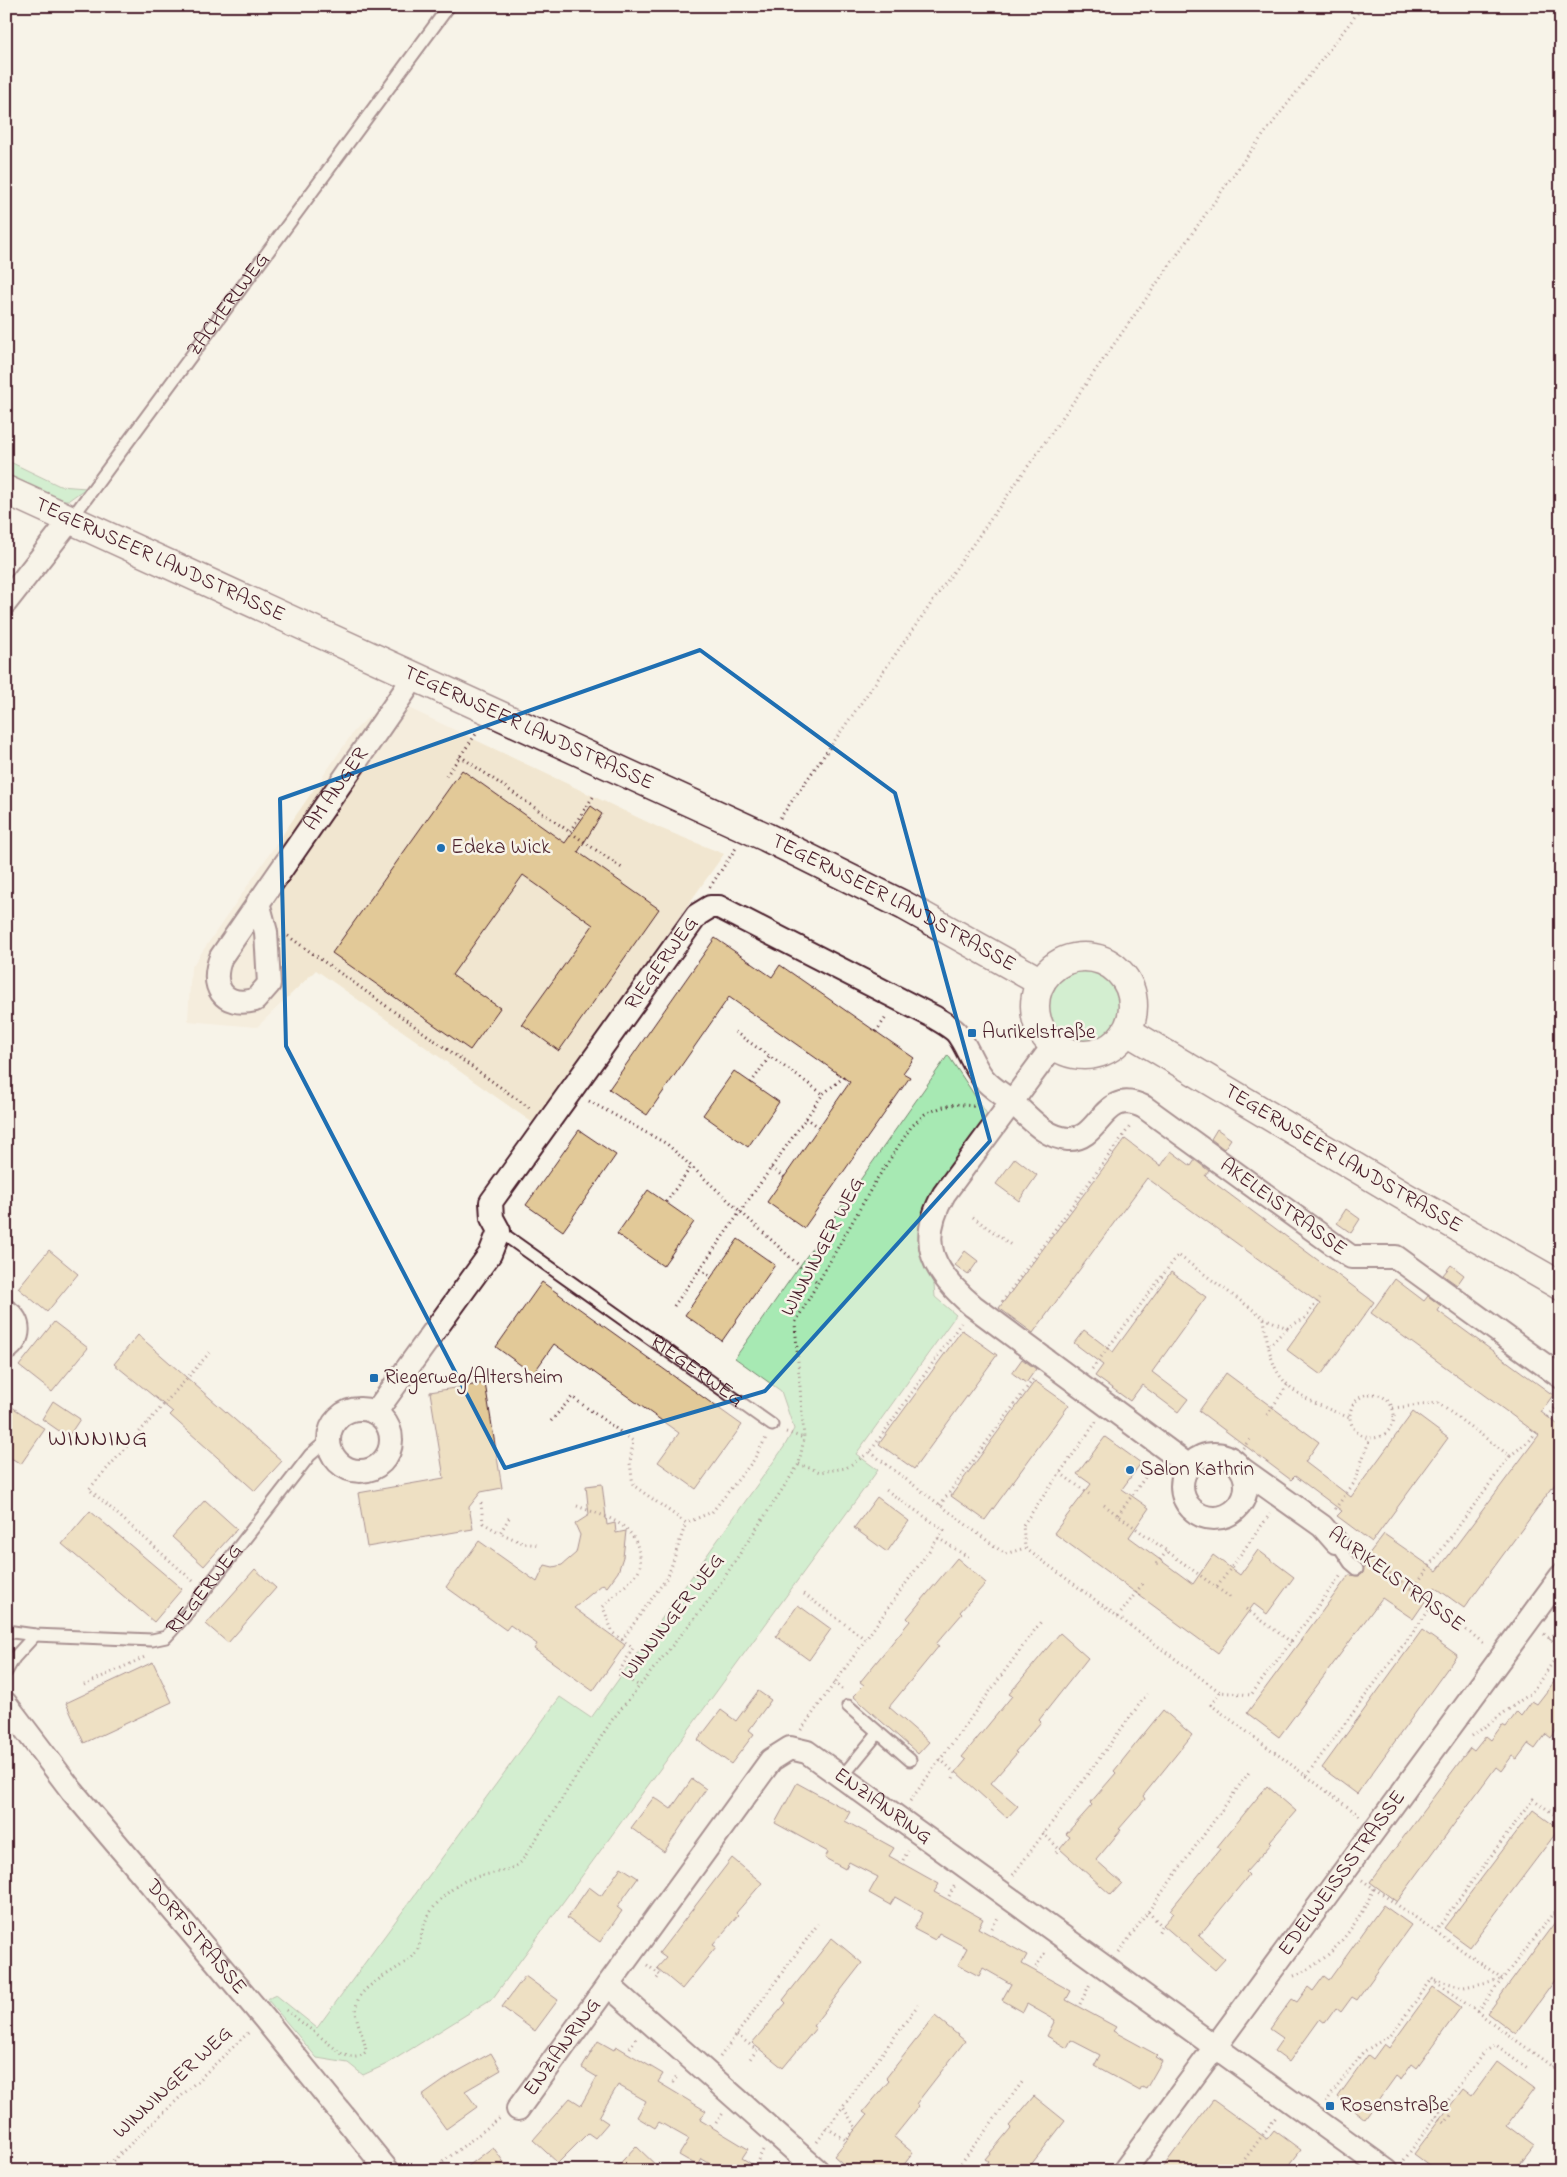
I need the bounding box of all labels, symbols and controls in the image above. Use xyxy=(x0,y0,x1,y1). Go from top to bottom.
street label: ZACHERLWEG xyxy=(180,246,277,363)
street label: TEGERNSEER LANDSTRASSE xyxy=(30,490,290,630)
street label: TEGERNSEER LANDSTRASSE xyxy=(398,658,658,799)
street label: AM ANGER xyxy=(297,741,376,837)
street label: TEGERNSEER LANDSTRASSE xyxy=(766,827,1021,980)
place label: Edeka Wick xyxy=(451,833,551,863)
marker: Edeka Wick xyxy=(435,842,447,854)
street label: RIEGERWEG xyxy=(618,911,706,1017)
place label: Aurikelstraße xyxy=(982,1018,1096,1048)
marker: Aurikelstraße xyxy=(966,1027,978,1039)
street label: TEGERNSEER LANDSTRASSE xyxy=(1218,1077,1468,1241)
street label: AKELEISTRASSE xyxy=(1213,1151,1353,1264)
street label: WINNINGER WEG xyxy=(774,1172,872,1322)
street label: RIEGERWEG xyxy=(643,1327,749,1415)
place label: Riegerweg/Altersheim xyxy=(384,1363,563,1395)
marker: Riegerweg/Altersheim xyxy=(368,1372,380,1384)
district label: WINNING xyxy=(48,1422,148,1457)
place label: Salon Kathrin xyxy=(1140,1455,1254,1485)
marker: Salon Kathrin xyxy=(1124,1464,1136,1476)
street label: AURIKELSTRASSE xyxy=(1321,1520,1471,1640)
street label: RIEGERWEG xyxy=(159,1538,251,1642)
street label: WINNINGER WEG xyxy=(614,1547,732,1687)
street label: ENZIANRING xyxy=(827,1761,938,1852)
street label: EDELWEISSSTRASSE xyxy=(1271,1784,1414,1963)
street label: DORFSTRASSE xyxy=(138,1872,253,2002)
street label: ENZIANRING xyxy=(517,1992,608,2103)
street label: WINNINGER WEG xyxy=(107,2020,239,2146)
place label: Rosenstraße xyxy=(1340,2091,1450,2121)
marker: Rosenstraße xyxy=(1324,2100,1336,2112)

